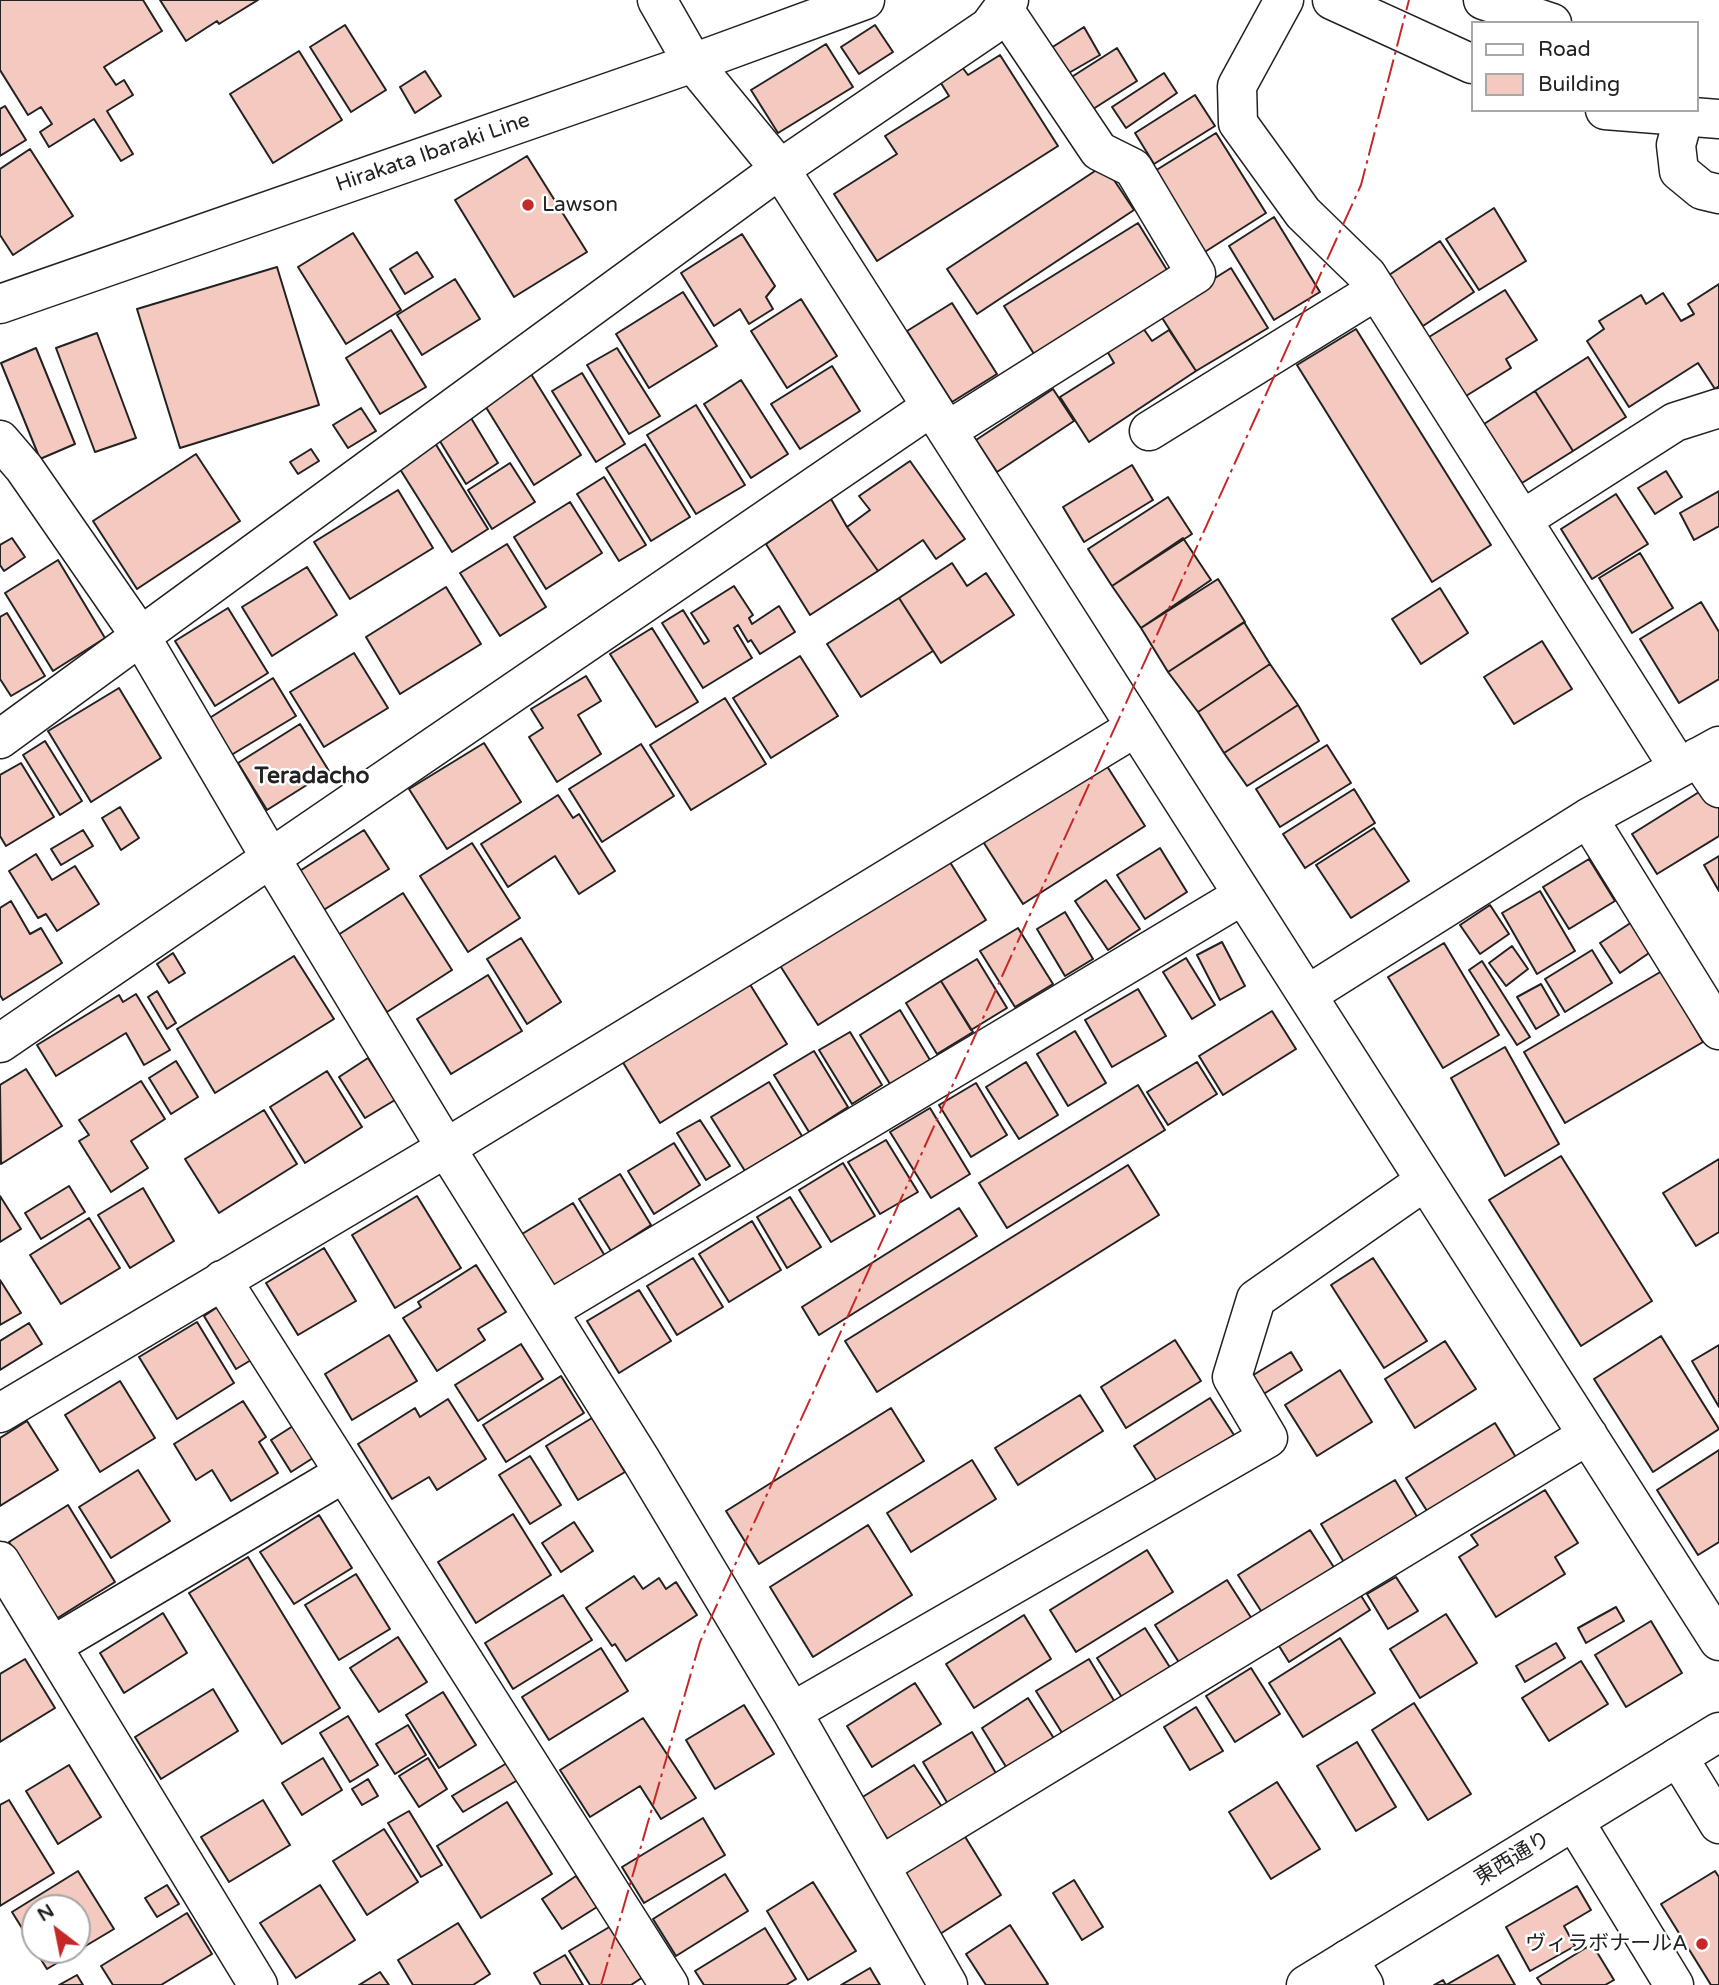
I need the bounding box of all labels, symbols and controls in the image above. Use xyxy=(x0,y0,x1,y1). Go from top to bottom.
legend xyxy=(1470,21,1698,112)
text: Road xyxy=(1538,37,1591,62)
text: Building xyxy=(1538,72,1620,97)
street label: Hirakata Ibaraki Line xyxy=(333,108,533,198)
place label: Lawson xyxy=(542,192,618,218)
marker: Lawson xyxy=(520,197,536,213)
district label: Teradacho xyxy=(255,763,369,791)
street label: 東西通り xyxy=(1471,1827,1555,1891)
north arrow xyxy=(21,1894,91,1964)
text: N xyxy=(34,1900,58,1926)
place label: ヴィラボナールA xyxy=(1525,1931,1688,1957)
marker: ヴィラボナールA xyxy=(1694,1936,1710,1952)

